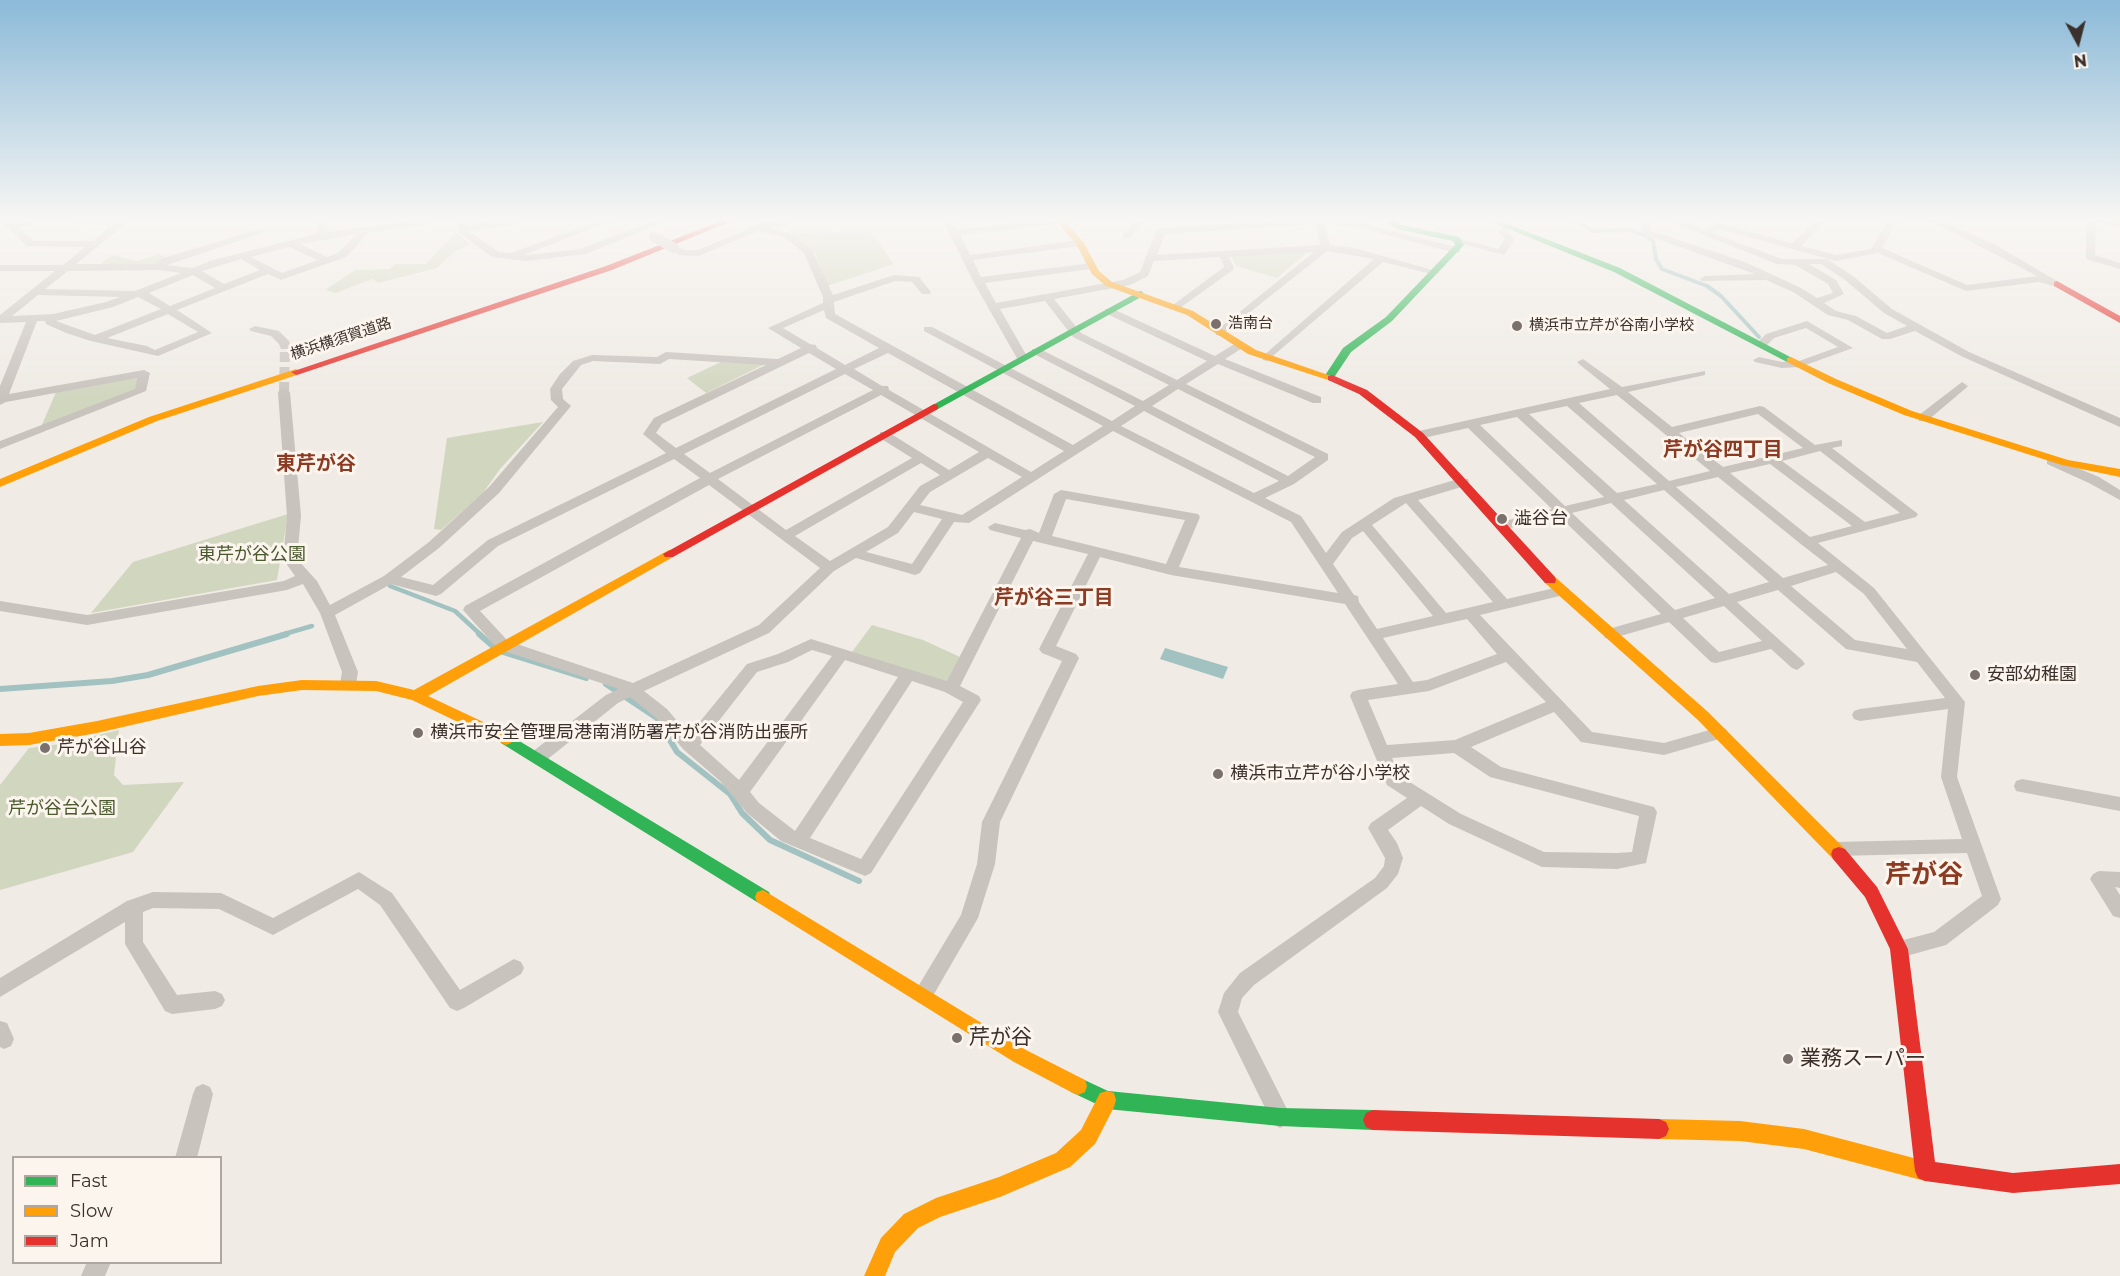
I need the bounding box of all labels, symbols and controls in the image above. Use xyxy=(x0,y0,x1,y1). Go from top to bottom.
north arrow xyxy=(2048,12,2108,72)
text: N xyxy=(2073,50,2088,71)
street label: 横浜横須賀道路 xyxy=(288,314,394,364)
place label: 浩南台 xyxy=(1228,315,1273,333)
marker: 浩南台 xyxy=(1209,317,1223,331)
place label: 横浜市立芹が谷南小学校 xyxy=(1529,317,1694,335)
marker: 横浜市立芹が谷南小学校 xyxy=(1510,319,1524,333)
district label: 芹が谷四丁目 xyxy=(1663,438,1783,462)
district label: 東芹が谷 xyxy=(276,452,356,476)
place label: 澁谷台 xyxy=(1514,508,1568,530)
marker: 澁谷台 xyxy=(1495,512,1509,526)
park label: 東芹が谷公園 xyxy=(198,544,306,566)
district label: 芹が谷三丁目 xyxy=(994,586,1114,610)
place label: 安部幼稚園 xyxy=(1987,664,2077,686)
marker: 安部幼稚園 xyxy=(1968,668,1982,682)
place label: 横浜市安全管理局港南消防署芹が谷消防出張所 xyxy=(430,722,808,744)
marker: 横浜市安全管理局港南消防署芹が谷消防出張所 xyxy=(411,726,425,740)
place label: 芹が谷山谷 xyxy=(57,737,147,759)
marker: 芹が谷山谷 xyxy=(38,741,52,755)
place label: 横浜市立芹が谷小学校 xyxy=(1230,763,1410,785)
marker: 横浜市立芹が谷小学校 xyxy=(1211,767,1225,781)
park label: 芹が谷台公園 xyxy=(8,798,116,820)
district label: 芹が谷 xyxy=(1885,859,1963,891)
place label: 芹が谷 xyxy=(969,1025,1032,1051)
marker: 芹が谷 xyxy=(950,1031,964,1045)
place label: 業務スーパー xyxy=(1800,1046,1926,1072)
marker: 業務スーパー xyxy=(1781,1052,1795,1066)
legend xyxy=(12,1156,222,1264)
text: Fast xyxy=(70,1170,108,1192)
text: Slow xyxy=(70,1200,113,1222)
text: Jam xyxy=(70,1230,109,1252)

